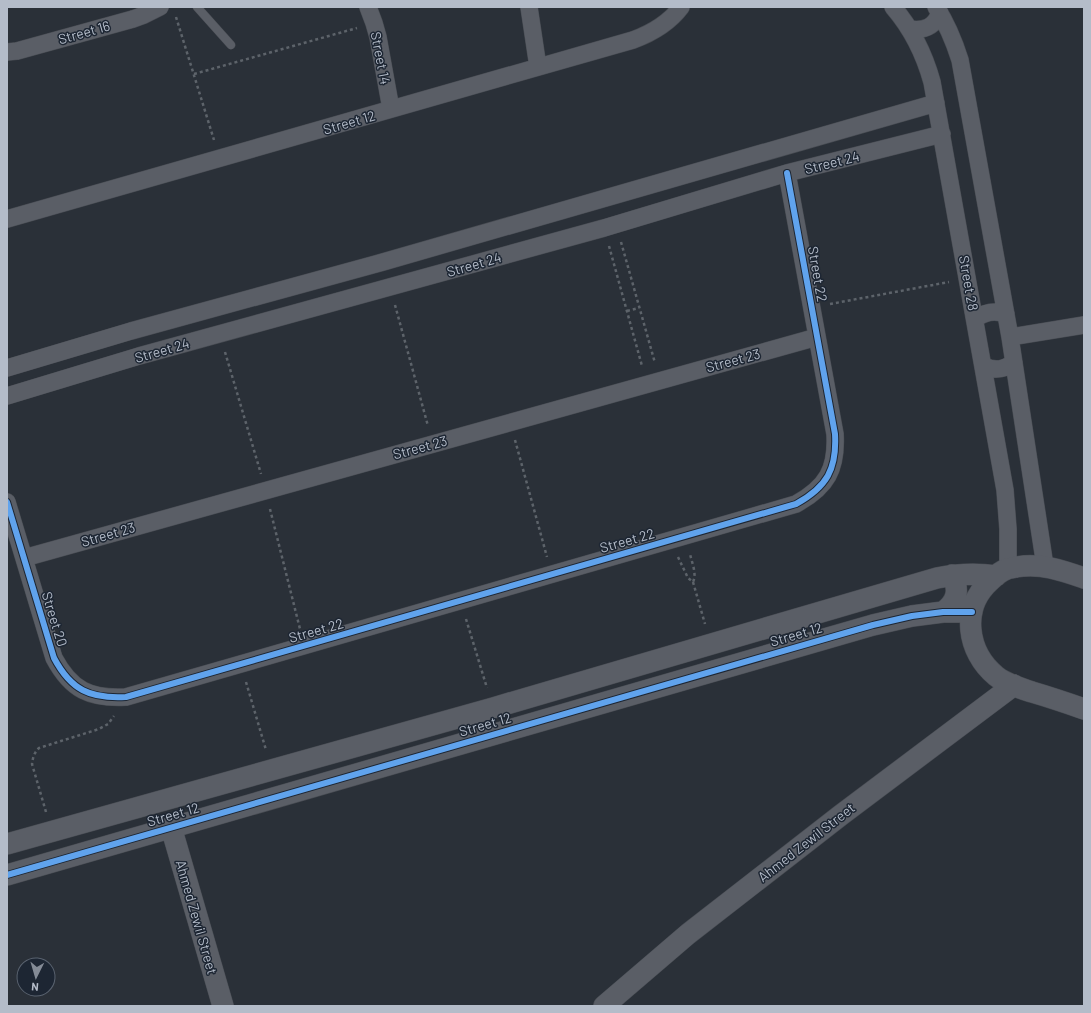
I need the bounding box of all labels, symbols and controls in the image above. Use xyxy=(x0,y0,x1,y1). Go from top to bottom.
street label: Street 16 xyxy=(56,17,112,47)
street label: Street 14 xyxy=(368,30,394,86)
street label: Street 12 xyxy=(321,106,377,138)
street label: Street 24 xyxy=(803,147,861,177)
street label: Street 22 xyxy=(805,245,831,303)
street label: Street 24 xyxy=(445,248,503,280)
street label: Street 28 xyxy=(956,254,982,312)
street label: Street 24 xyxy=(133,334,191,366)
street label: Street 23 xyxy=(704,345,762,375)
street label: Street 23 xyxy=(391,432,449,462)
street label: Street 23 xyxy=(79,518,137,550)
street label: Street 22 xyxy=(598,524,656,556)
street label: Street 20 xyxy=(39,590,71,648)
street label: Street 22 xyxy=(287,614,345,646)
street label: Street 12 xyxy=(768,618,824,650)
street label: Street 12 xyxy=(457,708,513,740)
street label: Street 12 xyxy=(145,798,201,830)
street label: Ahmed Zewil Street xyxy=(754,799,858,885)
street label: Ahmed Zewil Street xyxy=(173,858,221,976)
north arrow xyxy=(16,957,56,997)
text: N xyxy=(31,981,39,994)

